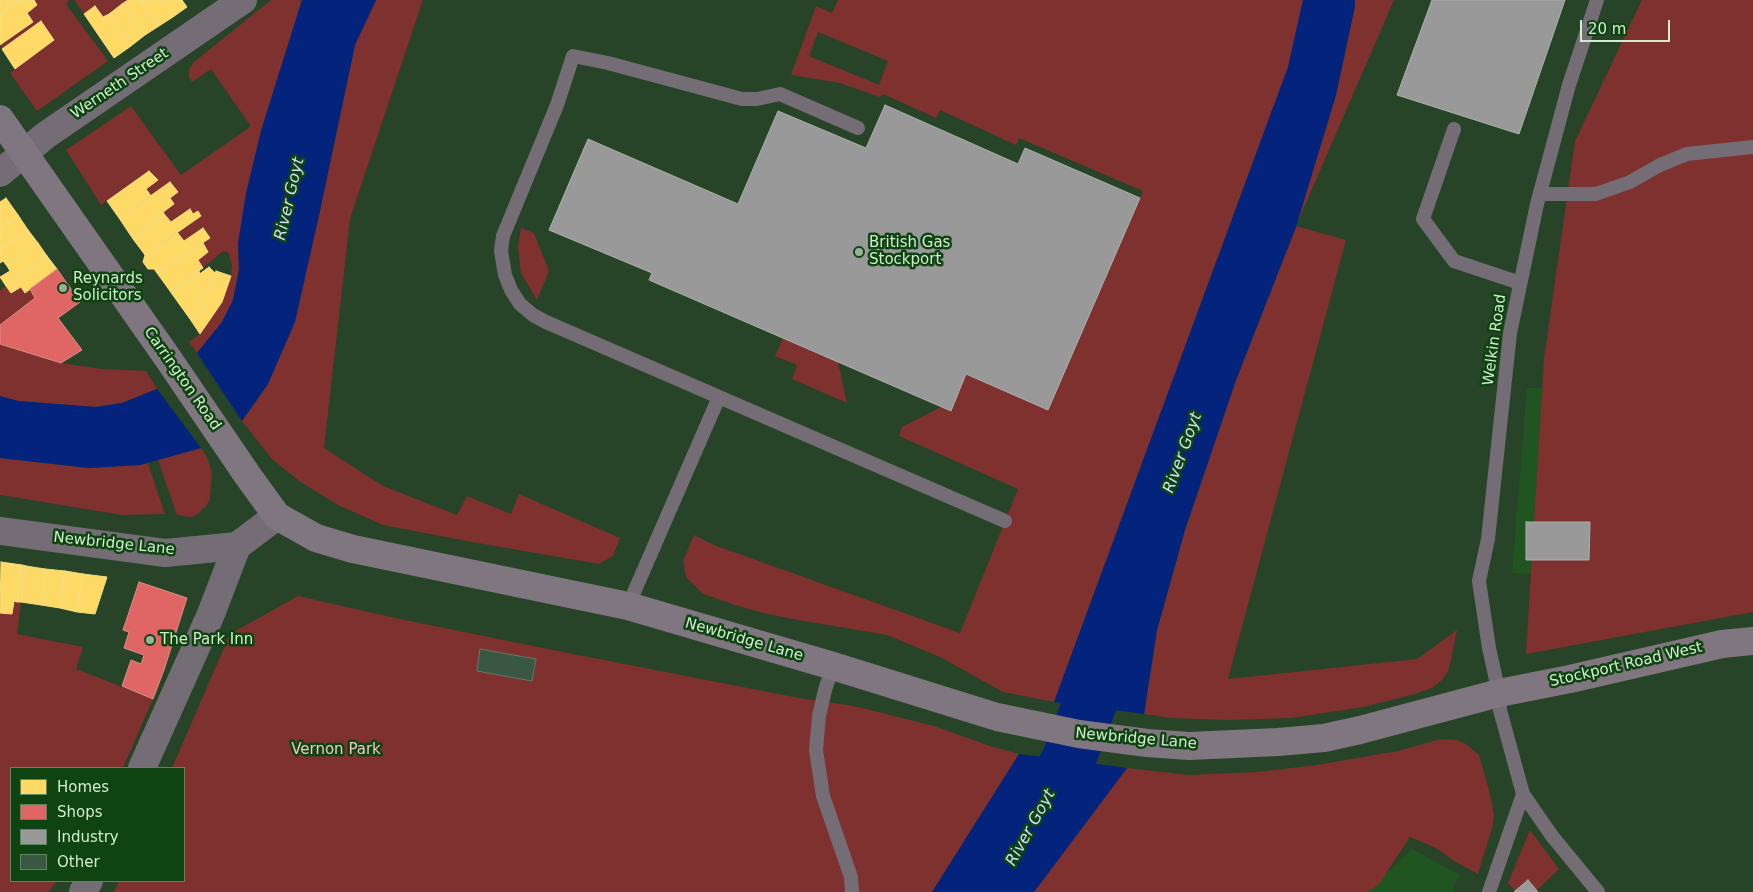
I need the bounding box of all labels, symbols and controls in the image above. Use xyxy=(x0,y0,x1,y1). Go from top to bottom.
scale bar xyxy=(1583,10,1673,42)
text: 20 m xyxy=(1588,20,1626,38)
street label: Werneth Street xyxy=(68,45,172,123)
water label: River Goyt xyxy=(271,156,309,242)
place label: British Gas Stockport xyxy=(869,234,950,269)
marker: British Gas Stockport xyxy=(853,246,865,258)
place label: Reynards Solicitors xyxy=(73,270,143,305)
marker: Reynards Solicitors xyxy=(57,282,69,294)
street label: Welkin Road xyxy=(1480,293,1510,387)
street label: Carrington Road xyxy=(140,324,224,434)
water label: River Goyt xyxy=(1160,410,1206,496)
street label: Newbridge Lane xyxy=(52,529,176,559)
street label: Newbridge Lane xyxy=(683,615,805,665)
place label: The Park Inn xyxy=(160,631,253,649)
marker: The Park Inn xyxy=(144,634,156,646)
street label: Stockport Road West xyxy=(1548,639,1704,691)
street label: Newbridge Lane xyxy=(1074,725,1198,753)
park label: Vernon Park xyxy=(291,741,381,759)
legend xyxy=(10,767,185,882)
text: Homes xyxy=(57,778,109,796)
water label: River Goyt xyxy=(1002,786,1060,870)
text: Shops xyxy=(57,803,103,821)
text: Industry xyxy=(57,828,119,846)
text: Other xyxy=(57,853,100,871)

